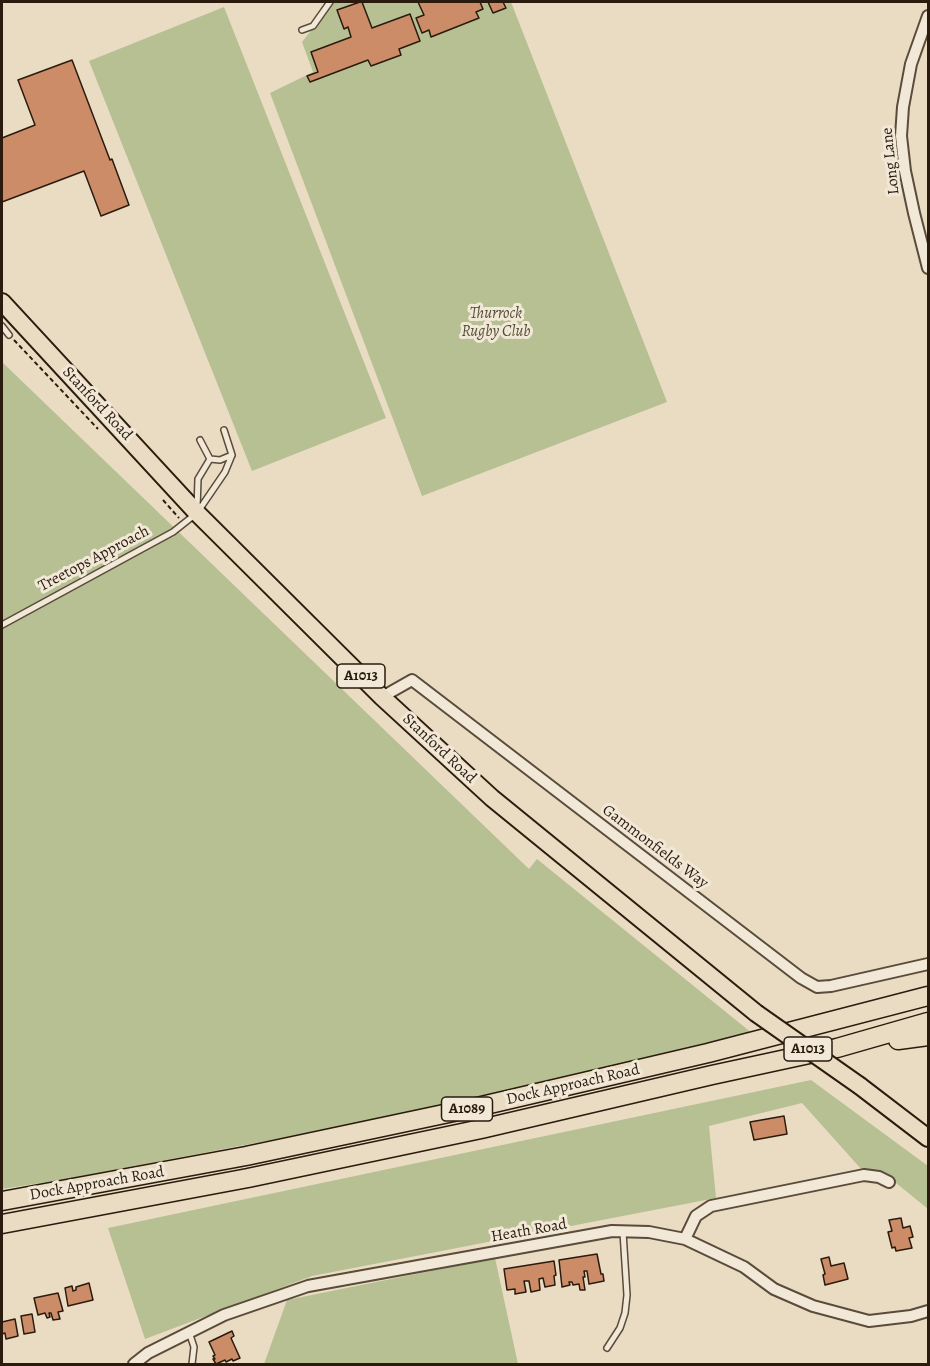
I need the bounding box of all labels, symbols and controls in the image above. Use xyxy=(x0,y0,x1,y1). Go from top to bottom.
street label: Long Lane xyxy=(878,126,904,196)
park label: Thurrock Rugby Club xyxy=(461,304,531,342)
street label: Stanford Road xyxy=(58,363,136,445)
street label: Treetops Approach xyxy=(35,522,153,596)
road number: A1013 xyxy=(337,664,385,688)
street label: Stanford Road xyxy=(398,710,480,788)
street label: Gammonfields Way xyxy=(598,801,712,893)
road number: A1013 xyxy=(784,1037,832,1061)
street label: Dock Approach Road xyxy=(504,1060,642,1110)
road number: A1089 xyxy=(442,1097,492,1121)
street label: Dock Approach Road xyxy=(28,1163,166,1205)
street label: Heath Road xyxy=(490,1215,568,1247)

